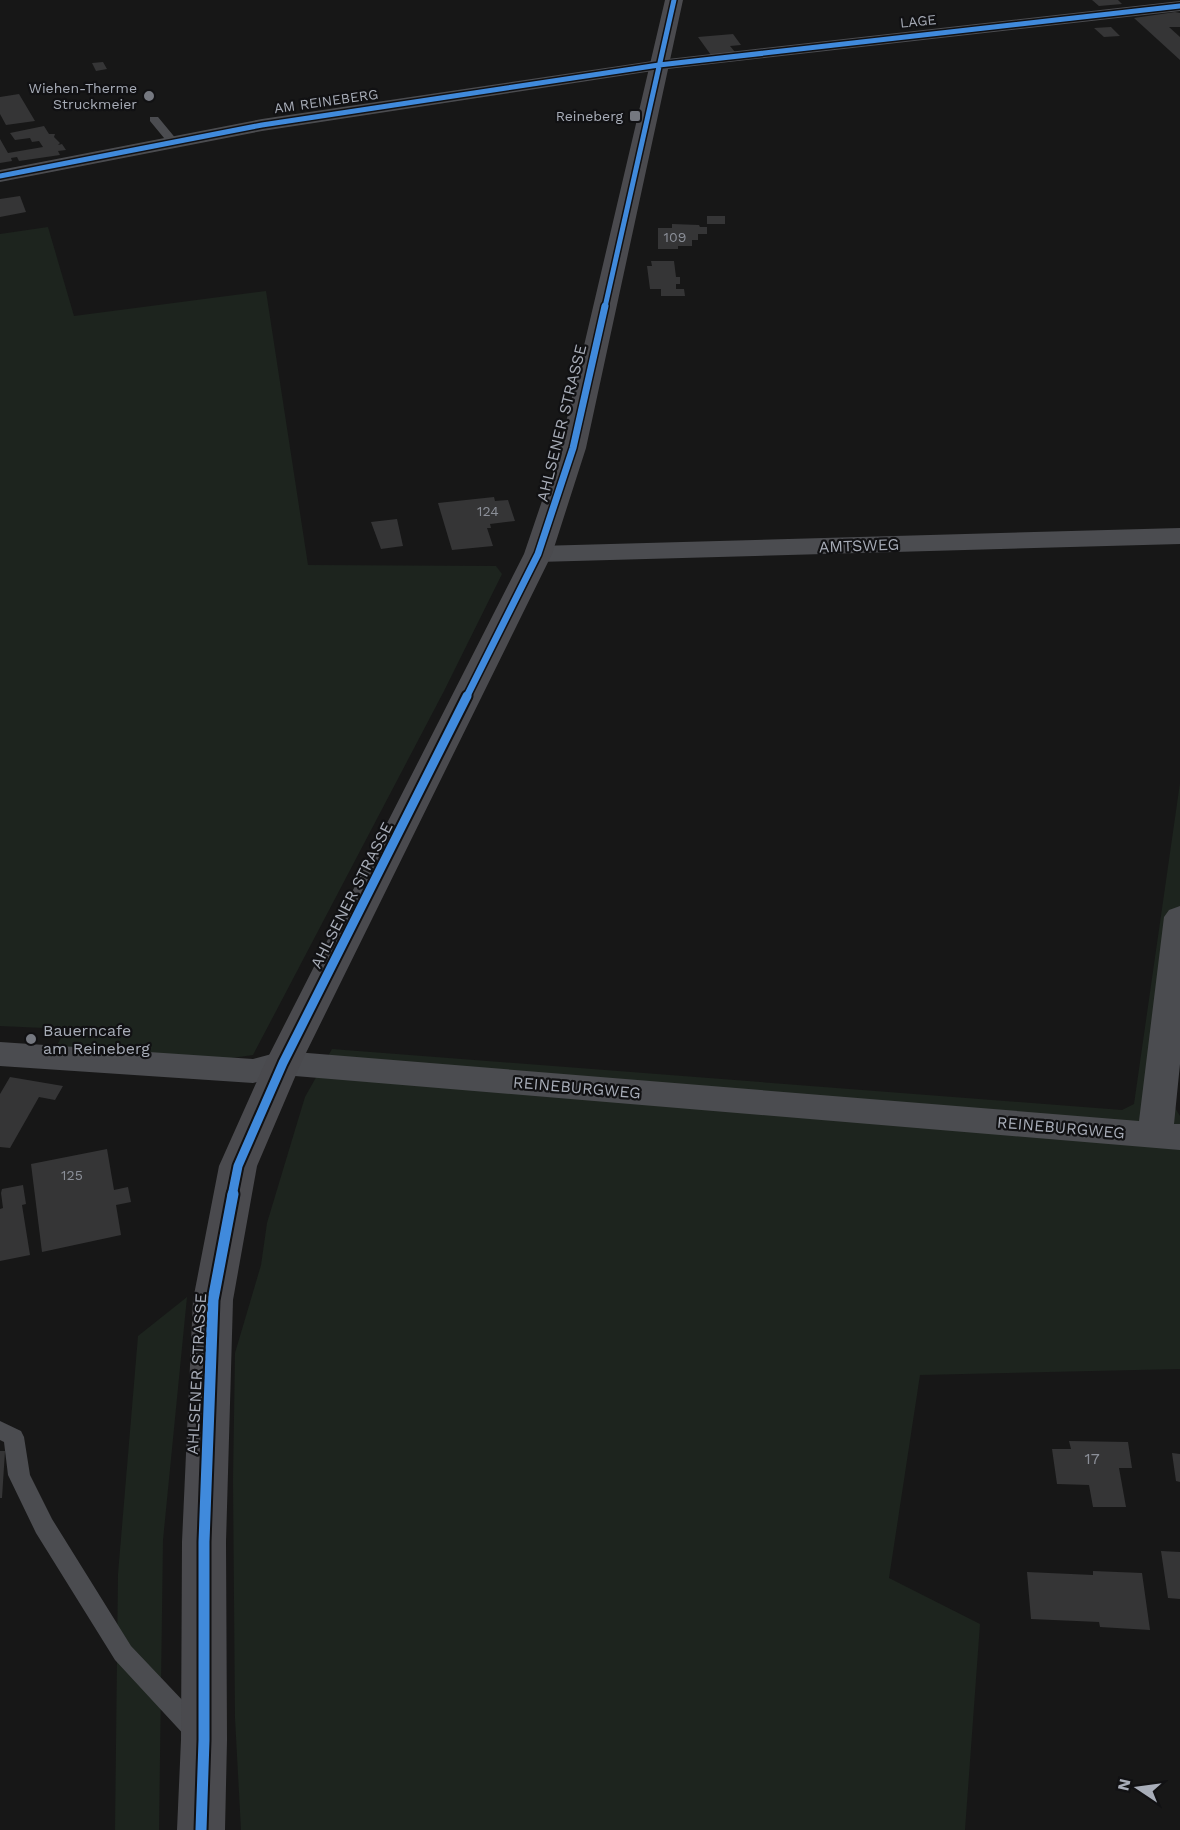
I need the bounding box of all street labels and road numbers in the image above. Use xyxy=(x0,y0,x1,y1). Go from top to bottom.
street label: LAGE xyxy=(899,11,937,31)
street label: AM REINEBERG xyxy=(273,86,379,116)
street label: AHLSENER STRASSE xyxy=(533,342,590,504)
street label: AMTSWEG xyxy=(818,535,900,556)
street label: AHLSENER STRASSE xyxy=(306,819,397,972)
street label: REINEBURGWEG xyxy=(512,1072,642,1103)
street label: REINEBURGWEG xyxy=(996,1112,1126,1143)
street label: AHLSENER STRASSE xyxy=(183,1293,210,1455)

